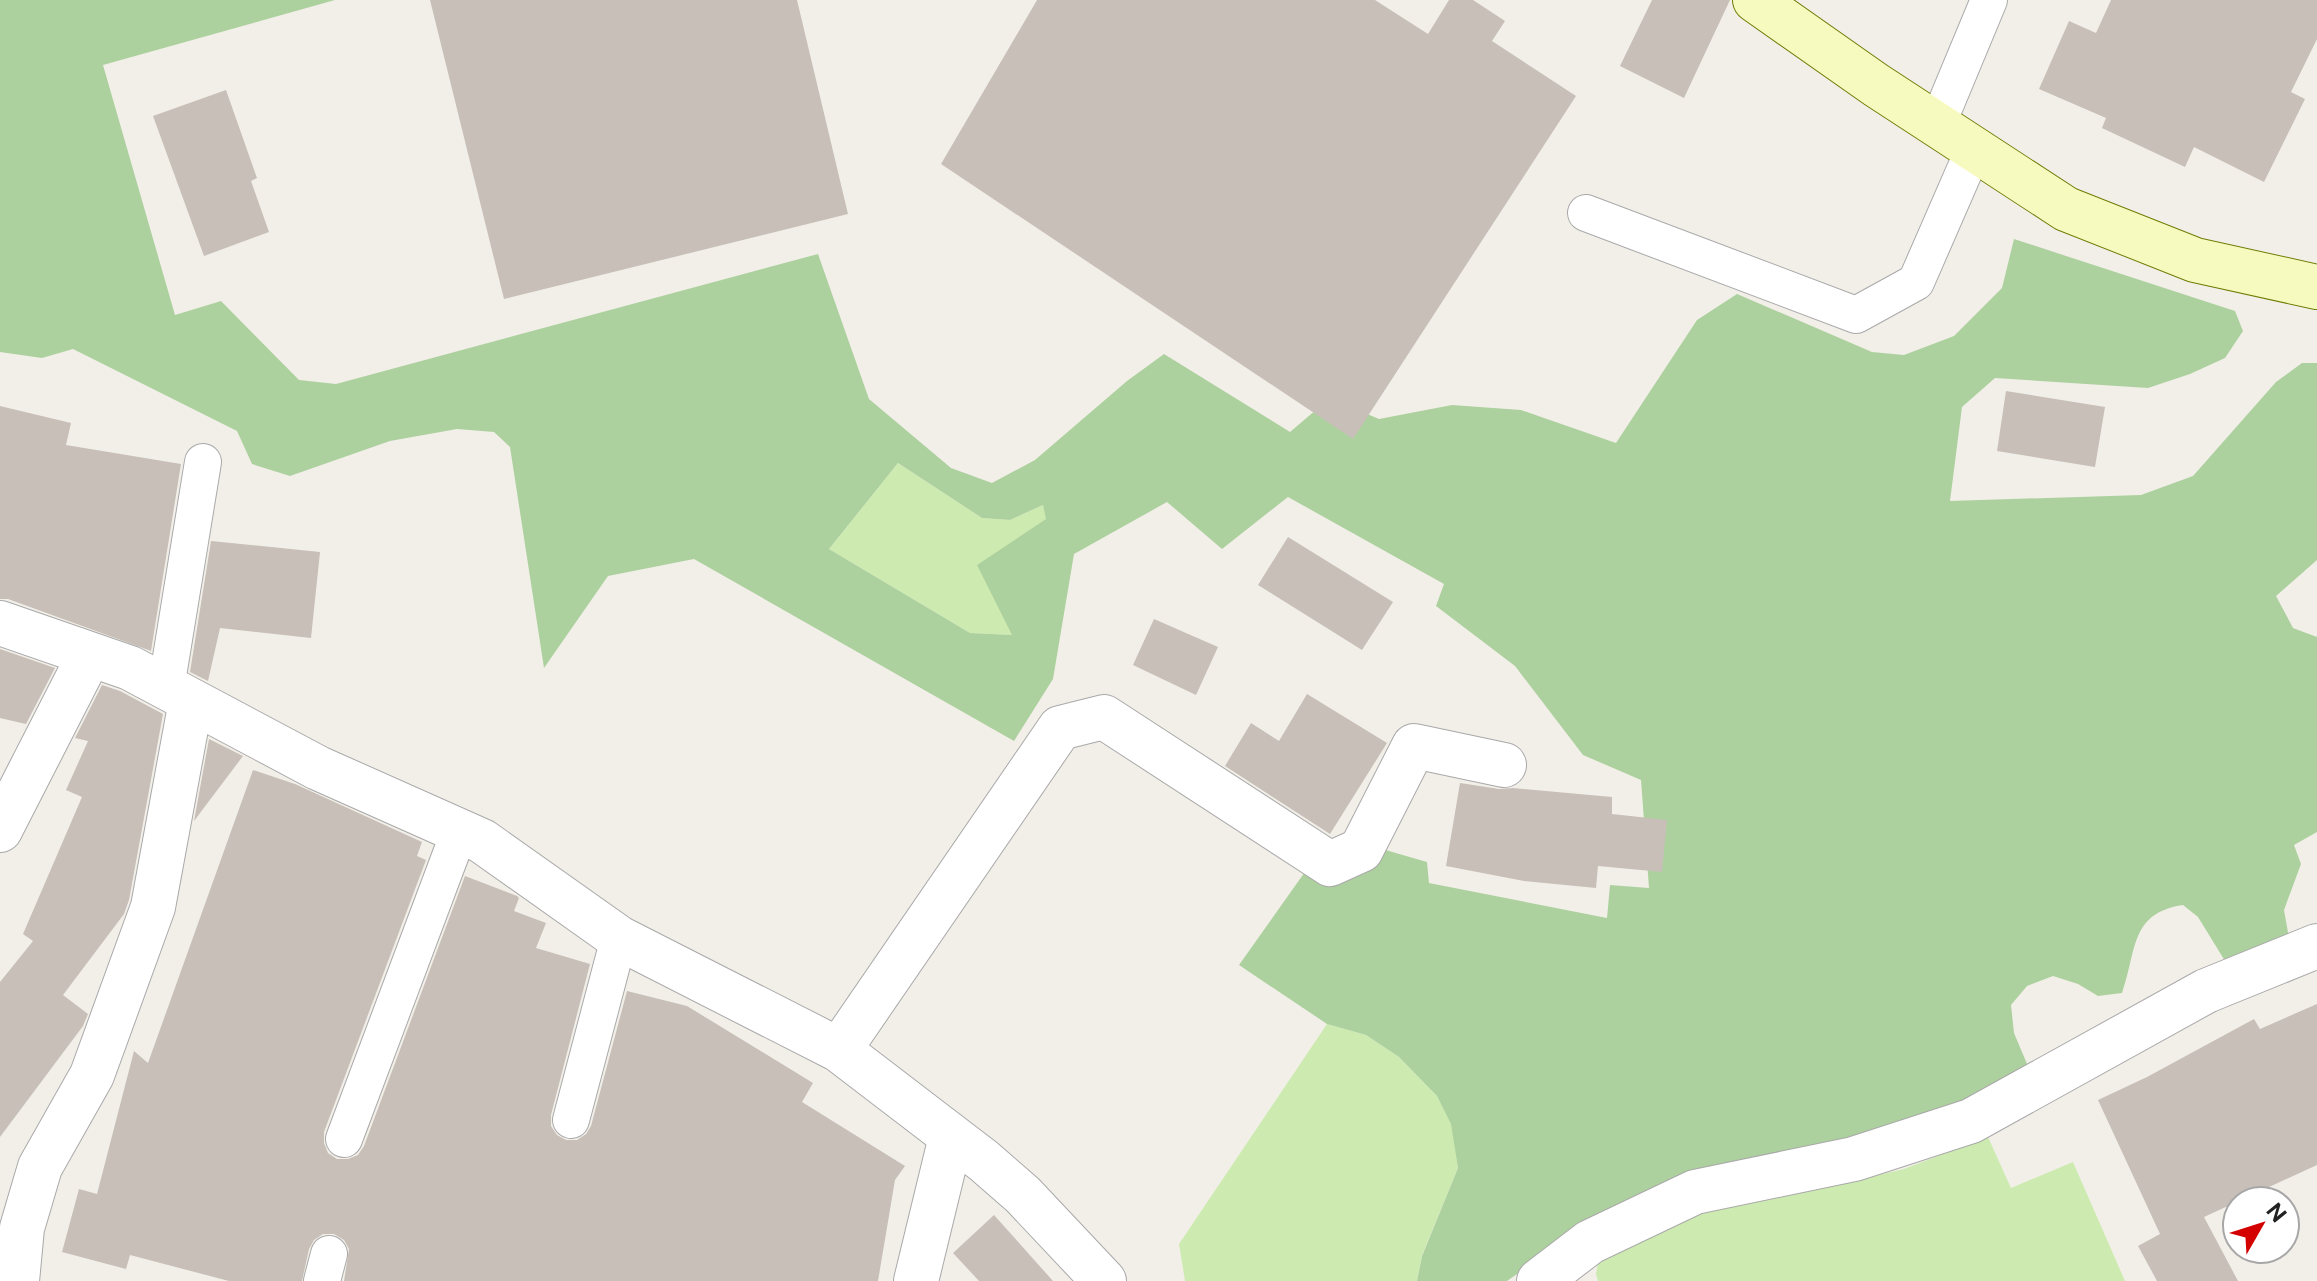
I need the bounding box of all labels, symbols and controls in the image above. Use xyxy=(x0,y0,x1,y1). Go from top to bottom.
north arrow xyxy=(2221,1185,2301,1265)
text: N xyxy=(2261,1198,2292,1227)

